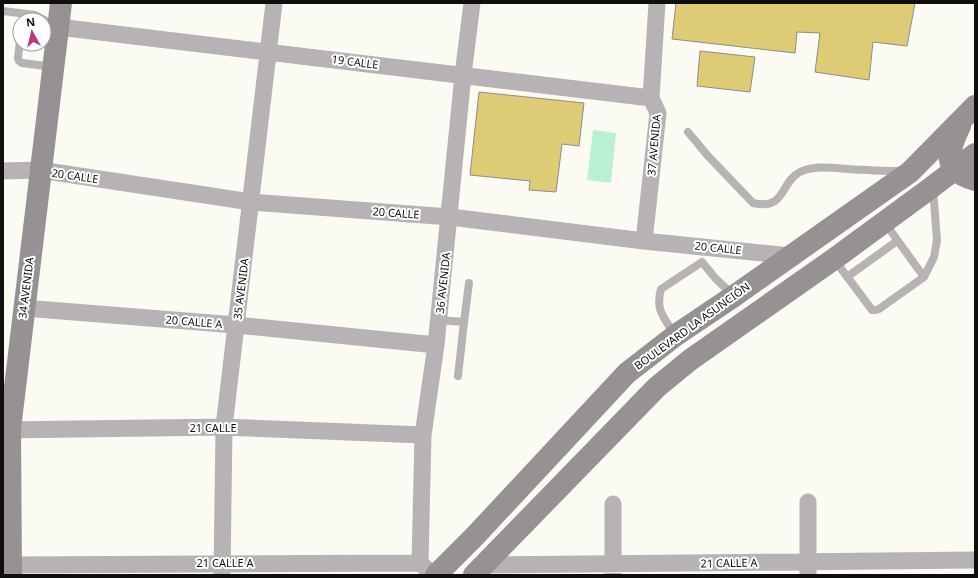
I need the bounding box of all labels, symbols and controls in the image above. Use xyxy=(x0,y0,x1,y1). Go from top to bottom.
north arrow xyxy=(12,12,52,52)
text: N xyxy=(25,14,36,30)
street label: 19 CALLE xyxy=(331,51,379,72)
street label: 37 AVENIDA xyxy=(643,113,664,176)
street label: 20 CALLE xyxy=(51,165,99,186)
street label: 20 CALLE xyxy=(372,203,420,222)
street label: 20 CALLE xyxy=(694,238,742,257)
street label: 36 AVENIDA xyxy=(432,251,453,314)
street label: 34 AVENIDA xyxy=(14,255,37,319)
street label: 35 AVENIDA xyxy=(229,256,252,320)
street label: BOULEVARD LA ASUNCIÓN xyxy=(631,279,752,373)
street label: 20 CALLE A xyxy=(165,312,224,332)
street label: 21 CALLE xyxy=(189,420,237,435)
street label: 21 CALLE A xyxy=(700,554,759,570)
street label: 21 CALLE A xyxy=(197,555,254,570)

